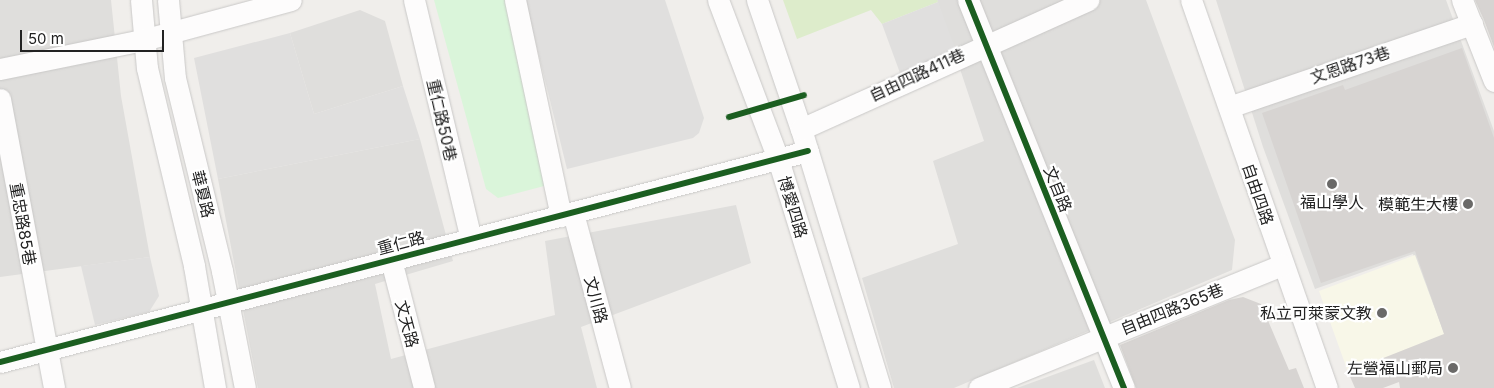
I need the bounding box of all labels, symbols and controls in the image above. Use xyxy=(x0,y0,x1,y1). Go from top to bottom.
scale bar xyxy=(22,20,166,52)
text: 50 m xyxy=(28,29,64,48)
street label: 文恩路73巷 xyxy=(1308,42,1392,88)
street label: 自由四路411巷 xyxy=(866,45,968,105)
street label: 重仁路50巷 xyxy=(423,77,461,163)
street label: 自由四路 xyxy=(1239,161,1277,227)
street label: 文自路 xyxy=(1040,163,1076,215)
street label: 華夏路 xyxy=(188,168,218,220)
street label: 博愛四路 xyxy=(774,174,812,240)
marker: 福山學人 xyxy=(1326,178,1338,190)
street label: 重忠路85巷 xyxy=(6,181,40,267)
place label: 福山學人 xyxy=(1300,192,1364,212)
place label: 模範生大樓 xyxy=(1378,194,1458,214)
marker: 模範生大樓 xyxy=(1462,198,1474,210)
street label: 重仁路 xyxy=(375,228,427,258)
street label: 文川路 xyxy=(581,274,611,326)
street label: 自由四路365巷 xyxy=(1118,280,1226,338)
street label: 文天路 xyxy=(392,298,422,350)
place label: 私立可萊蒙文教 xyxy=(1260,303,1372,323)
marker: 私立可萊蒙文教 xyxy=(1376,307,1388,319)
place label: 左營福山郵局 xyxy=(1347,358,1443,378)
marker: 左營福山郵局 xyxy=(1447,362,1459,374)

